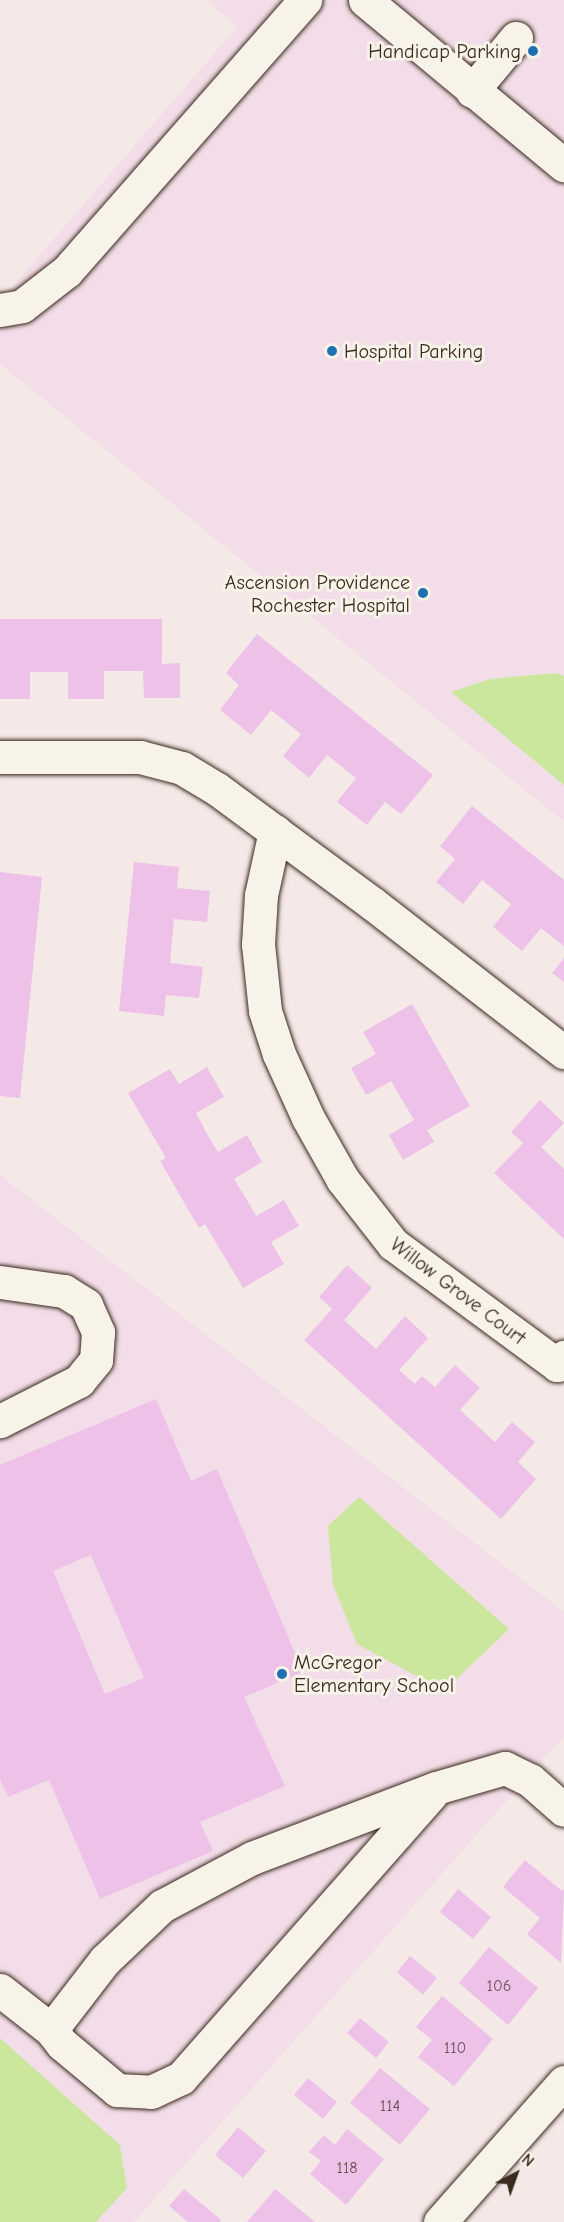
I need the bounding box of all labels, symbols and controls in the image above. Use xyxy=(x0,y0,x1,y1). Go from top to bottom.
place label: Handicap Parking xyxy=(368,39,521,63)
marker: Handicap Parking xyxy=(526,44,540,58)
place label: Hospital Parking xyxy=(344,339,483,363)
marker: Hospital Parking xyxy=(325,344,339,358)
place label: Ascension Providence Rochester Hospital xyxy=(225,570,410,617)
marker: Ascension Providence Rochester Hospital xyxy=(414,584,432,602)
street label: Willow Grove Court xyxy=(386,1232,530,1350)
place label: McGregor Elementary School xyxy=(294,1650,454,1697)
marker: McGregor Elementary School xyxy=(275,1667,289,1681)
house number: 106 xyxy=(487,1976,511,1996)
house number: 110 xyxy=(444,2038,466,2058)
house number: 114 xyxy=(380,2096,400,2116)
north arrow xyxy=(486,2144,546,2204)
text: N xyxy=(518,2150,538,2171)
house number: 118 xyxy=(337,2158,357,2178)

